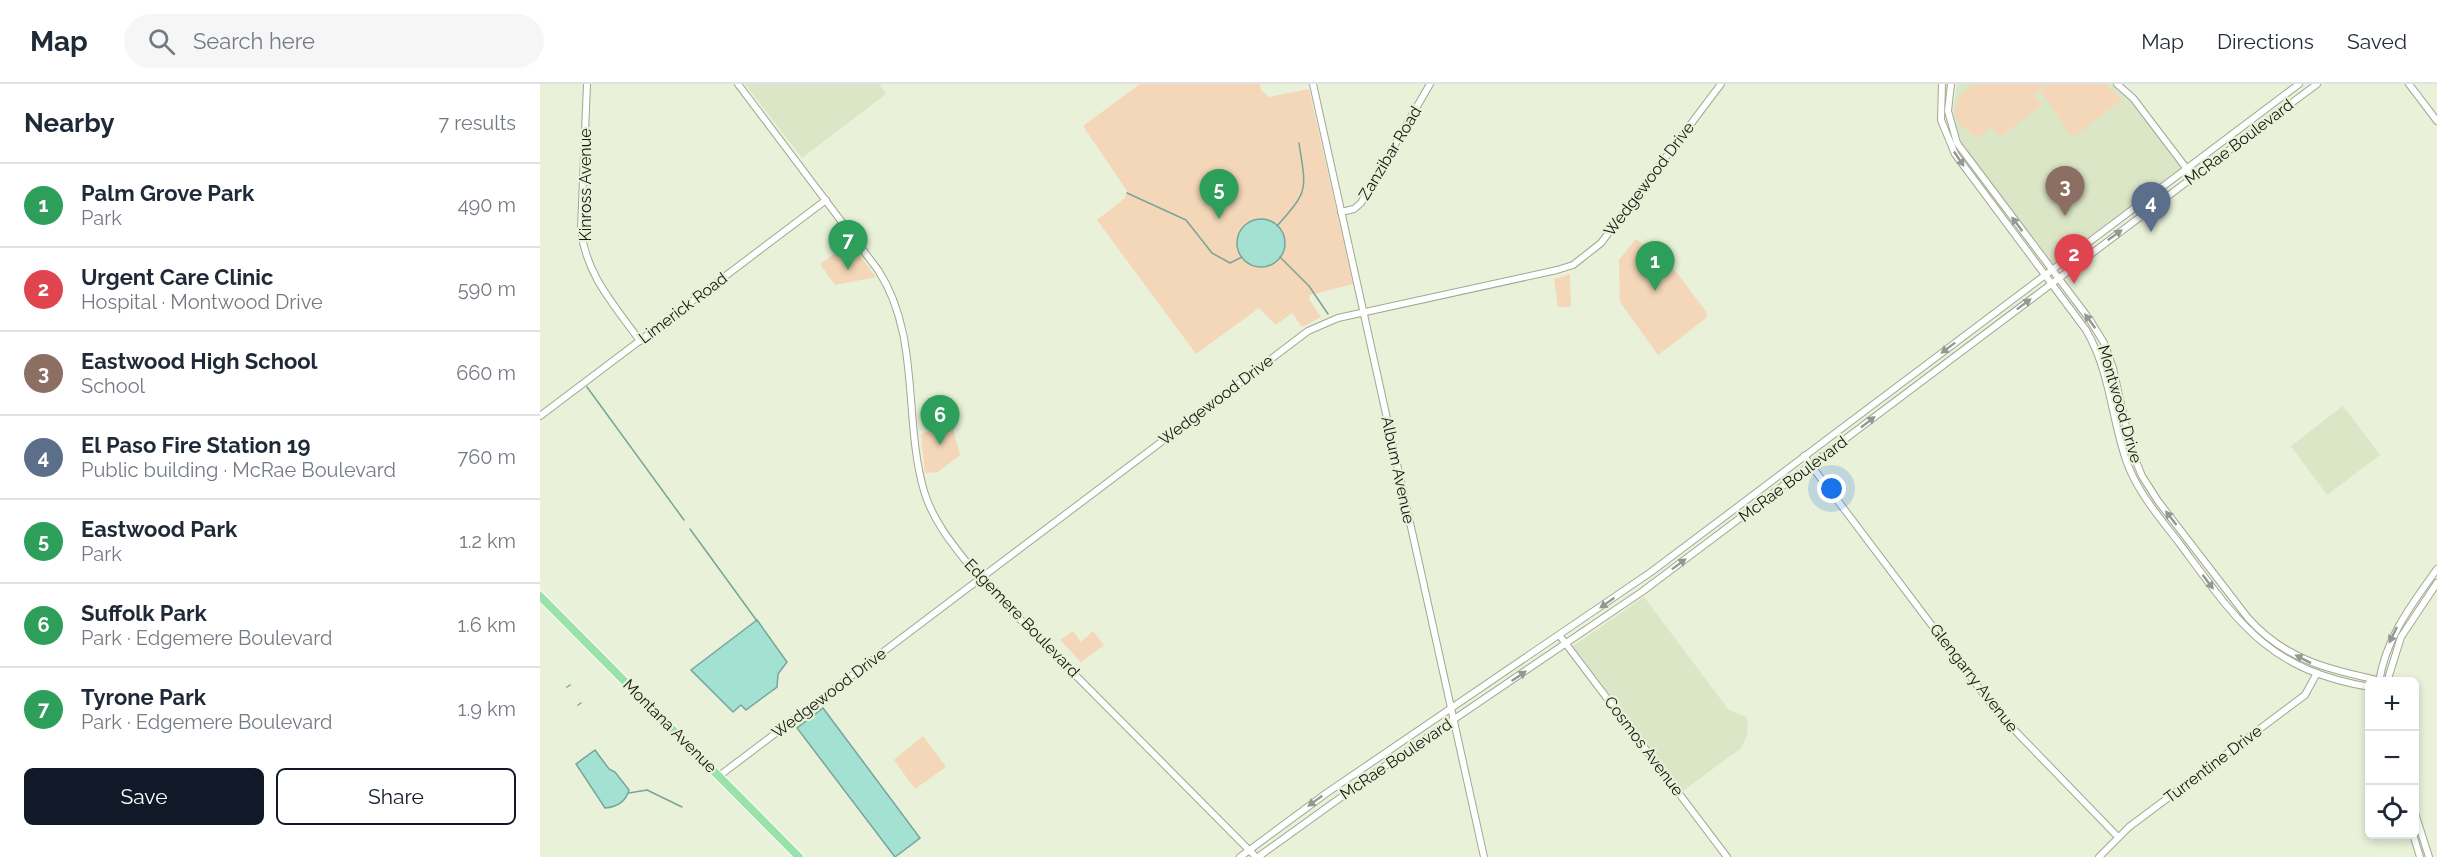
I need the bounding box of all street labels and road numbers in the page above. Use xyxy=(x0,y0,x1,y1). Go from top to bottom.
street label: McRae Boulevard xyxy=(2181,95,2297,189)
street label: Zanzibar Road xyxy=(1355,103,1425,203)
street label: Wedgewood Drive xyxy=(1600,118,1698,240)
street label: Kinross Avenue xyxy=(576,128,595,242)
street label: Limerick Road xyxy=(635,269,731,347)
street label: Montwood Drive xyxy=(2094,343,2146,465)
street label: Wedgewood Drive xyxy=(1155,351,1277,449)
street label: Album Avenue xyxy=(1377,415,1419,525)
street label: McRae Boulevard xyxy=(1735,432,1851,526)
street label: Edgemere Boulevard xyxy=(961,555,1083,681)
street label: Glengarry Avenue xyxy=(1926,620,2022,736)
street label: Wedgewood Drive xyxy=(768,644,890,742)
street label: Montana Avenue xyxy=(619,675,721,777)
street label: Cosmos Avenue xyxy=(1600,692,1688,800)
street label: McRae Boulevard xyxy=(1336,715,1456,803)
street label: Turrentine Drive xyxy=(2160,721,2266,807)

